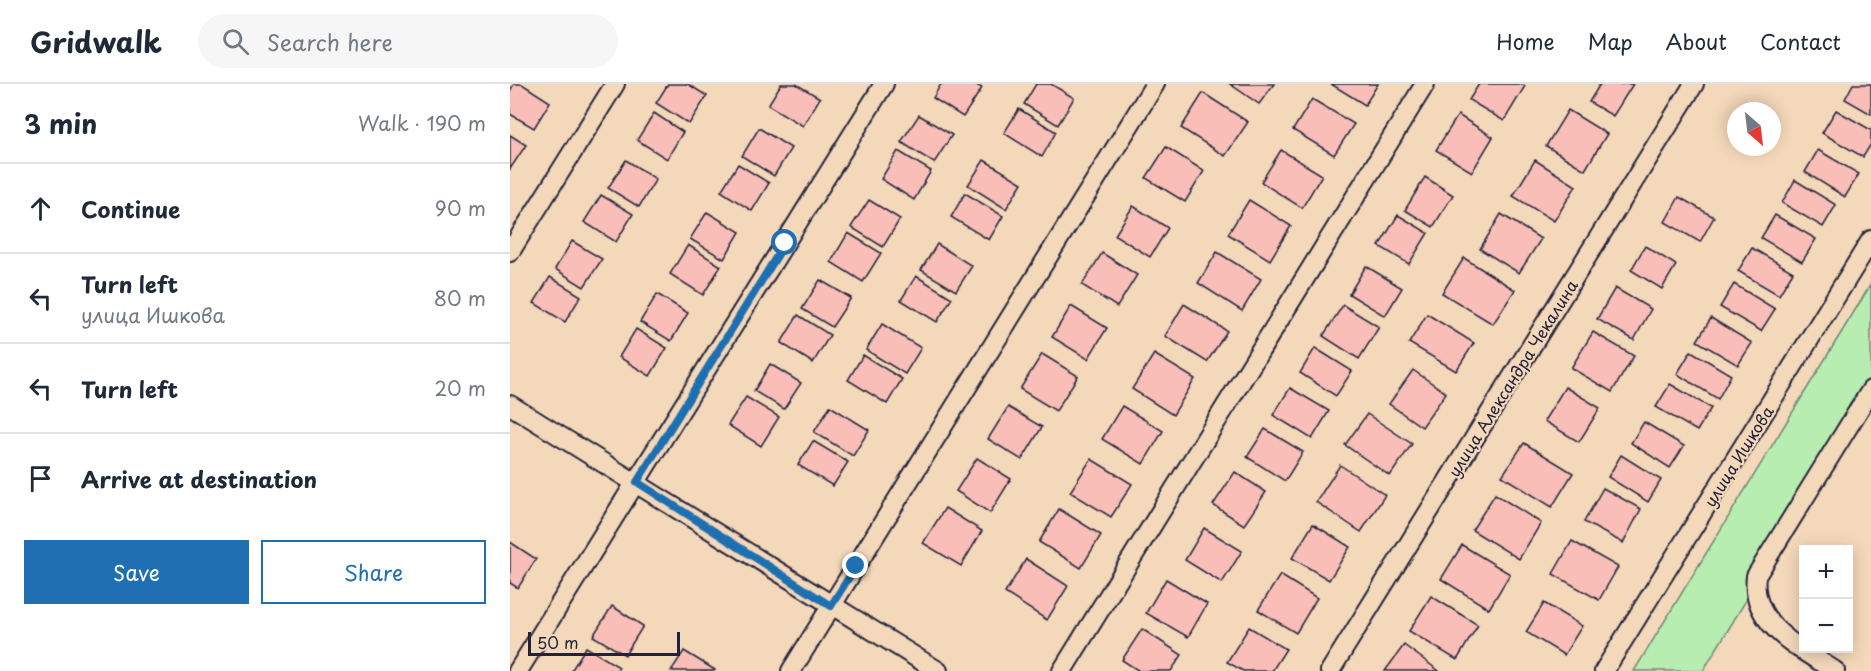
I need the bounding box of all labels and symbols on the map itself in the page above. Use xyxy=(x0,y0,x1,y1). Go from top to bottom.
north arrow xyxy=(1727,102,1781,156)
route start xyxy=(771,229,797,255)
street label: улица Александра Чекалина xyxy=(1441,275,1583,481)
street label: улица Ишкова xyxy=(1697,401,1779,511)
route end xyxy=(842,552,868,578)
scale bar xyxy=(528,629,680,656)

